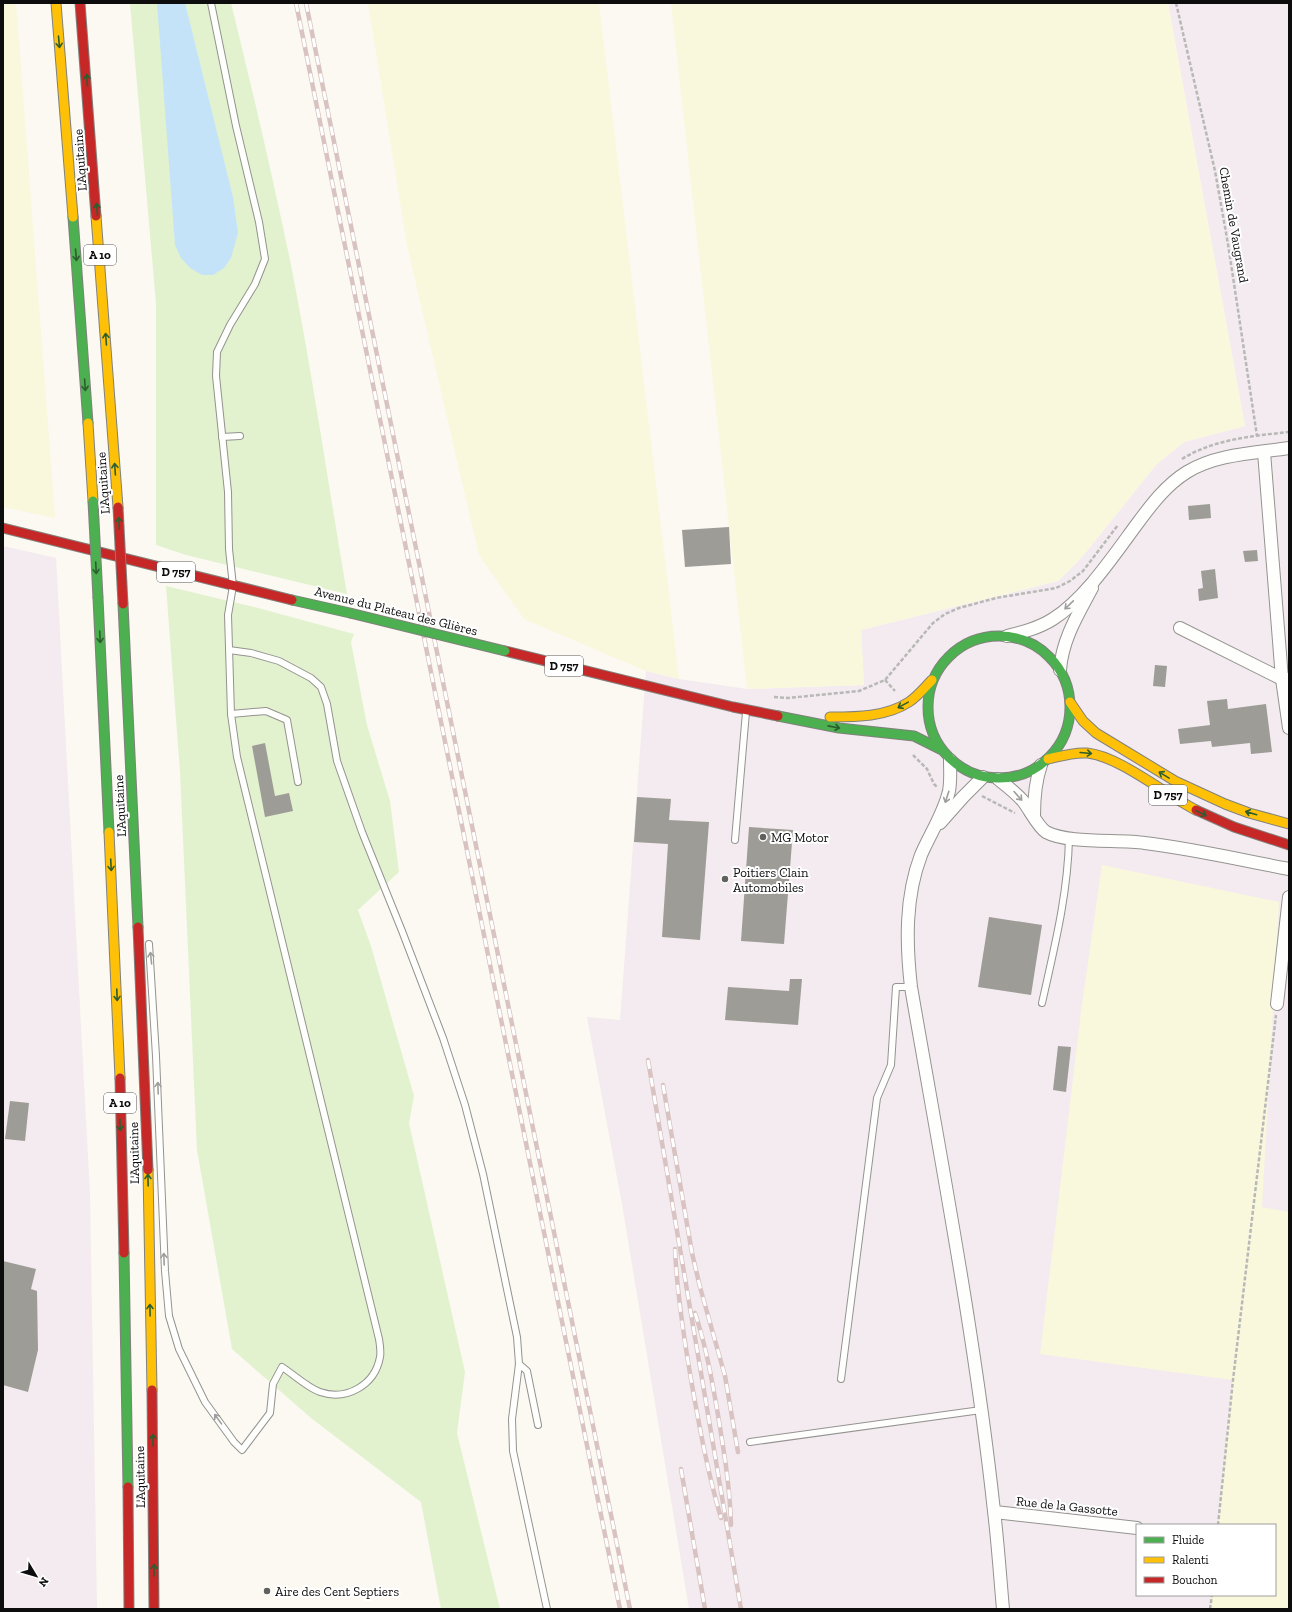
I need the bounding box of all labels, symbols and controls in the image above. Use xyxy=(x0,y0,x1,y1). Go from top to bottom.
one-way arrow xyxy=(55,35,63,48)
one-way arrow xyxy=(83,74,90,87)
street label: L'Aquitaine xyxy=(70,128,90,192)
street label: Chemin de Vaugrand xyxy=(1216,166,1252,284)
one-way arrow xyxy=(93,203,100,216)
road number: A 10 xyxy=(84,245,116,265)
one-way arrow xyxy=(72,248,79,261)
one-way arrow xyxy=(103,333,110,346)
one-way arrow xyxy=(81,378,88,391)
street label: L'Aquitaine xyxy=(93,451,113,515)
one-way arrow xyxy=(112,463,119,476)
one-way arrow xyxy=(115,517,123,530)
one-way arrow xyxy=(93,561,100,574)
road number: D 757 xyxy=(157,562,195,582)
street label: Avenue du Plateau des Glières xyxy=(313,583,479,639)
one-way arrow xyxy=(1064,600,1074,610)
one-way arrow xyxy=(96,630,104,643)
road number: D 757 xyxy=(545,656,583,676)
one-way arrow xyxy=(897,701,909,709)
one-way arrow xyxy=(828,723,841,731)
one-way arrow xyxy=(1079,750,1092,757)
one-way arrow xyxy=(1158,770,1170,778)
street label: L'Aquitaine xyxy=(111,775,129,837)
road number: D 757 xyxy=(1149,785,1187,805)
one-way arrow xyxy=(942,791,950,803)
one-way arrow xyxy=(1013,791,1023,801)
one-way arrow xyxy=(1245,809,1258,816)
one-way arrow xyxy=(1195,810,1207,817)
place label: MG Motor xyxy=(771,830,829,845)
marker: MG Motor xyxy=(758,832,768,842)
one-way arrow xyxy=(107,858,115,871)
place label: Poitiers Clain Automobiles xyxy=(733,865,809,895)
marker: Poitiers Clain Automobiles xyxy=(720,874,730,884)
one-way arrow xyxy=(147,952,154,965)
one-way arrow xyxy=(113,988,120,1001)
one-way arrow xyxy=(154,1082,161,1095)
road number: A 10 xyxy=(104,1093,136,1113)
one-way arrow xyxy=(117,1118,124,1131)
street label: L'Aquitaine xyxy=(126,1122,142,1184)
one-way arrow xyxy=(144,1174,152,1187)
one-way arrow xyxy=(160,1253,168,1266)
one-way arrow xyxy=(146,1304,154,1317)
one-way arrow xyxy=(214,1414,222,1425)
one-way arrow xyxy=(149,1434,157,1447)
street label: L'Aquitaine xyxy=(132,1446,148,1508)
street label: Rue de la Gassotte xyxy=(1015,1493,1119,1519)
legend xyxy=(1136,1524,1276,1596)
text: Fluide xyxy=(1172,1533,1205,1547)
text: Ralenti xyxy=(1172,1553,1209,1567)
north arrow xyxy=(16,1556,56,1596)
one-way arrow xyxy=(150,1564,158,1577)
text: Bouchon xyxy=(1172,1573,1218,1587)
text: N xyxy=(35,1575,51,1590)
place label: Aire des Cent Septiers xyxy=(275,1584,399,1599)
marker: Aire des Cent Septiers xyxy=(262,1586,272,1596)

